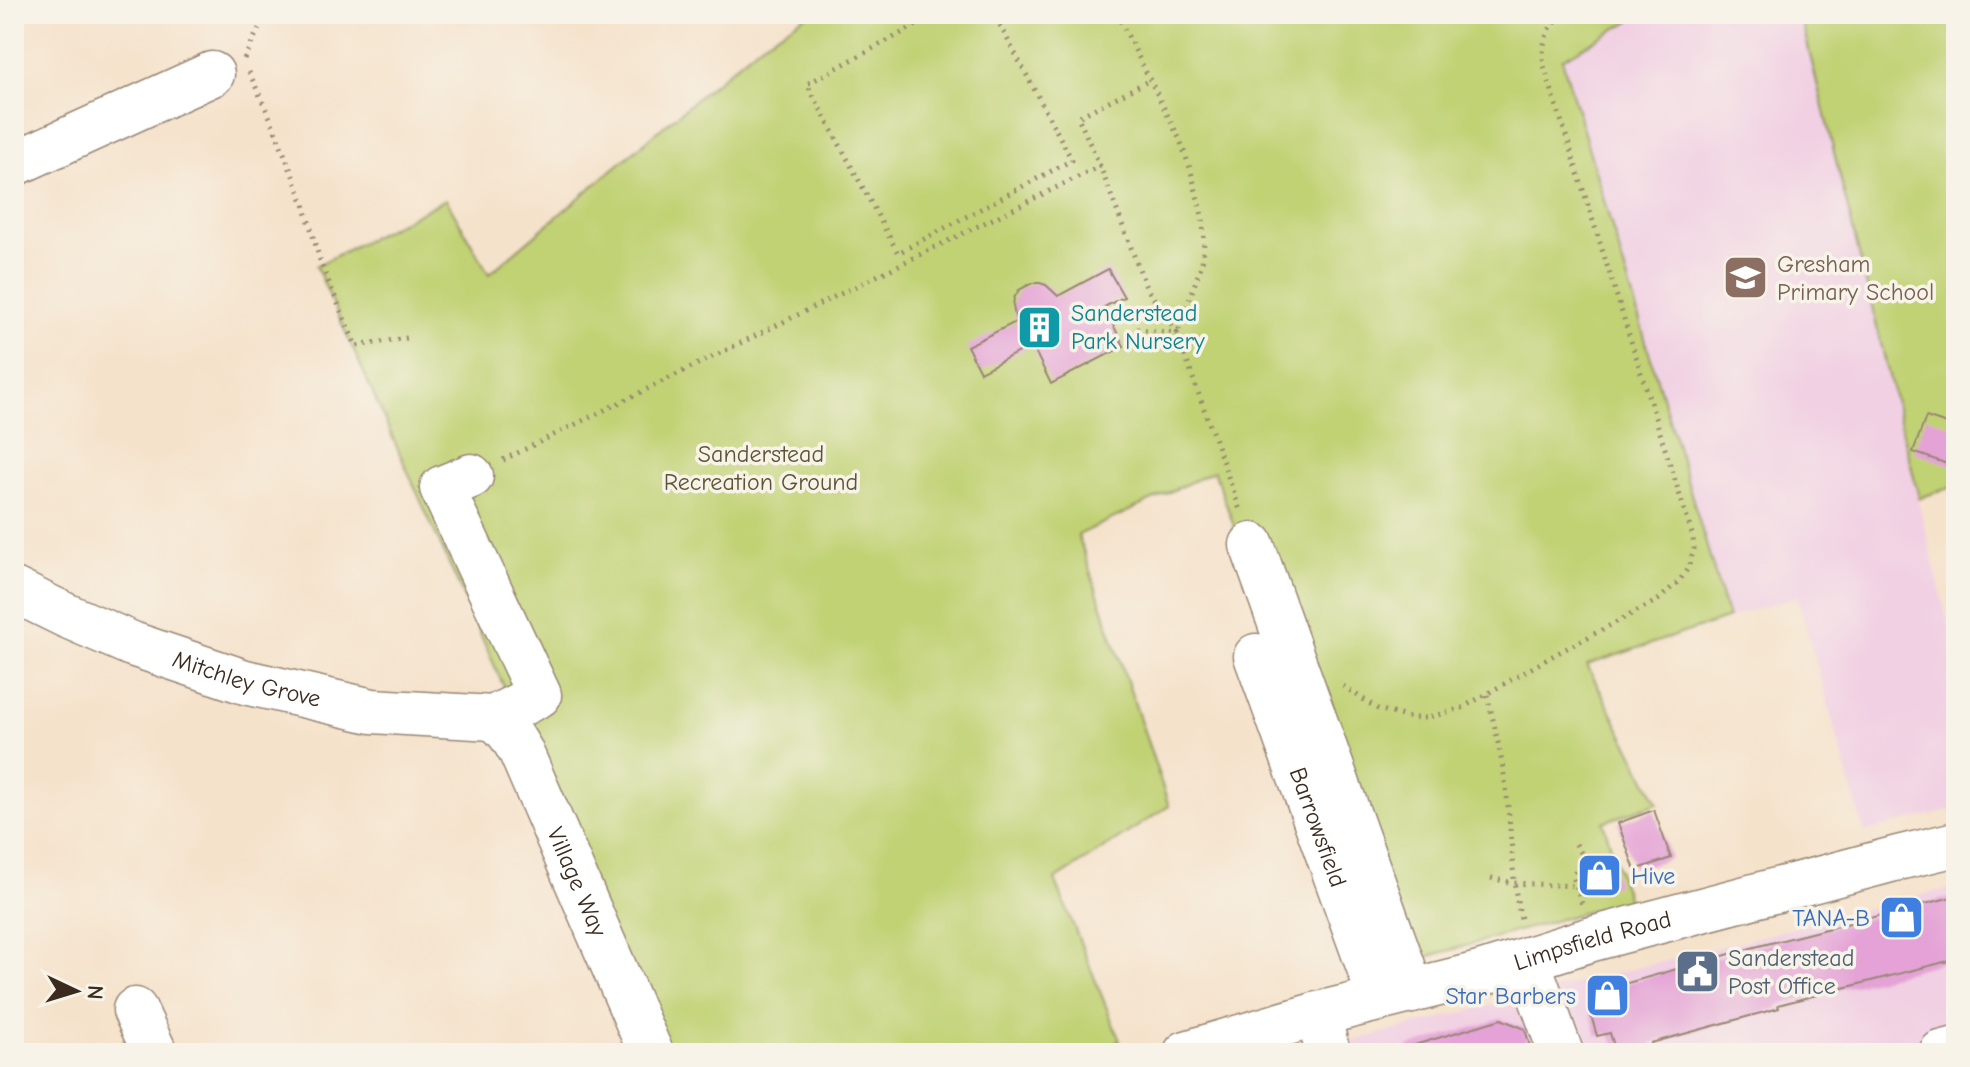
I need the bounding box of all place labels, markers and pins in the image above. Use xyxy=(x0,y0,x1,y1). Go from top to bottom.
place label: Gresham Primary School xyxy=(1777,250,1934,306)
school or university icon: Gresham Primary School xyxy=(1722,254,1770,302)
place label: Sanderstead Park Nursery xyxy=(1071,299,1205,355)
building icon: Sanderstead Park Nursery xyxy=(1016,303,1064,351)
shop icon: Hive xyxy=(1576,852,1624,900)
place label: Hive xyxy=(1631,862,1675,890)
shop icon: TANA-B xyxy=(1877,894,1925,942)
place label: TANA-B xyxy=(1792,904,1870,932)
place label: Sanderstead Post Office xyxy=(1728,944,1854,1000)
public building icon: Sanderstead Post Office xyxy=(1673,948,1721,996)
shop icon: Star Barbers xyxy=(1583,972,1631,1020)
place label: Star Barbers xyxy=(1445,982,1576,1010)

